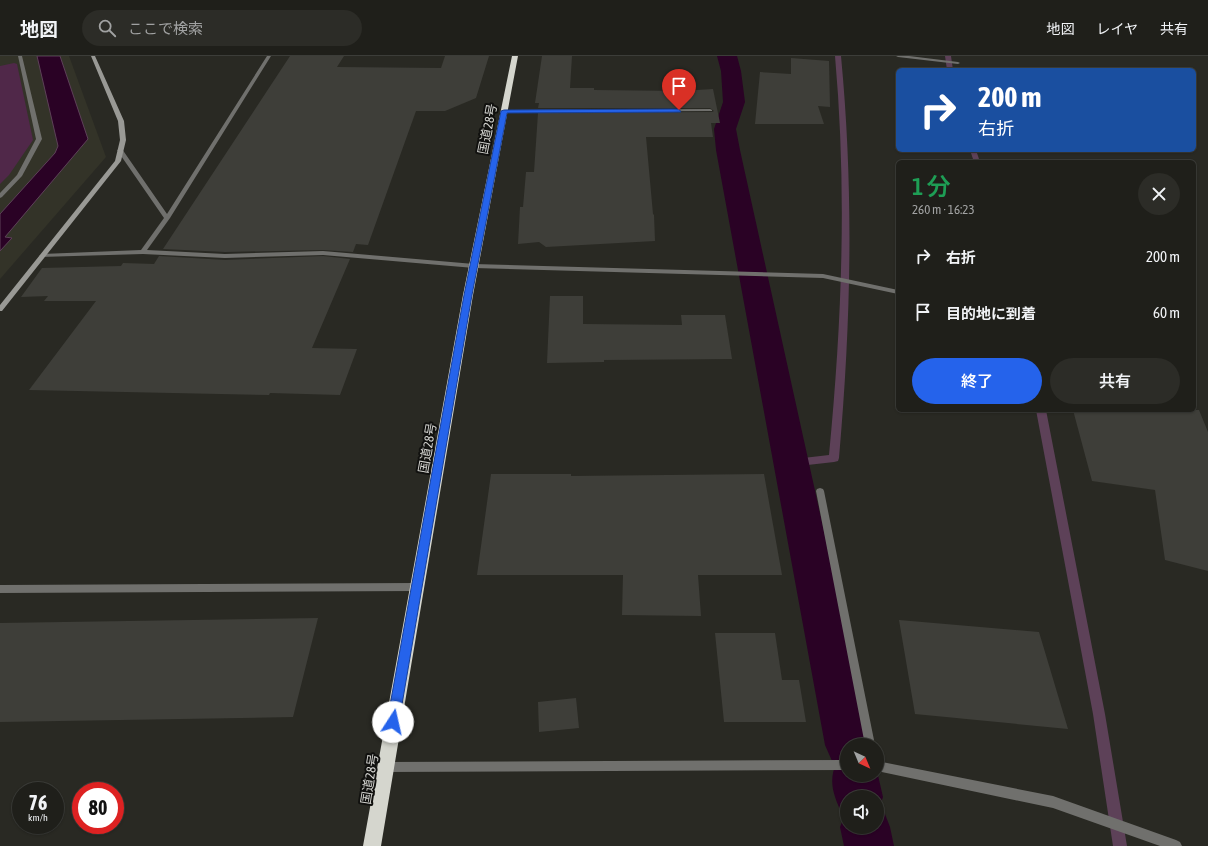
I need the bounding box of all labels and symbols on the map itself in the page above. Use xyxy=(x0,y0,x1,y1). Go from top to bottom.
pin xyxy=(662,69,696,110)
street label: 国道28号 xyxy=(475,103,500,156)
street label: 国道28号 xyxy=(416,422,439,475)
position arrow xyxy=(372,701,414,743)
north arrow xyxy=(840,738,884,782)
street label: 国道28号 xyxy=(358,753,381,806)
speed limit sign: 80 xyxy=(72,782,124,834)

